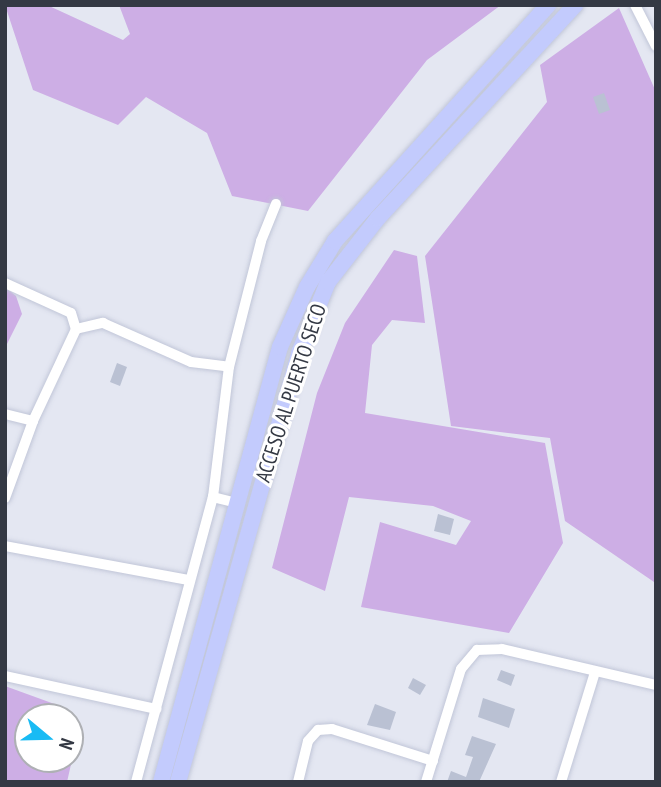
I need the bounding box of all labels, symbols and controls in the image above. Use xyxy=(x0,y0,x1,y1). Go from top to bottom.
street label: ACCESO AL PUERTO SECO xyxy=(250,300,332,486)
north arrow xyxy=(14,703,84,773)
text: N xyxy=(54,735,80,753)

